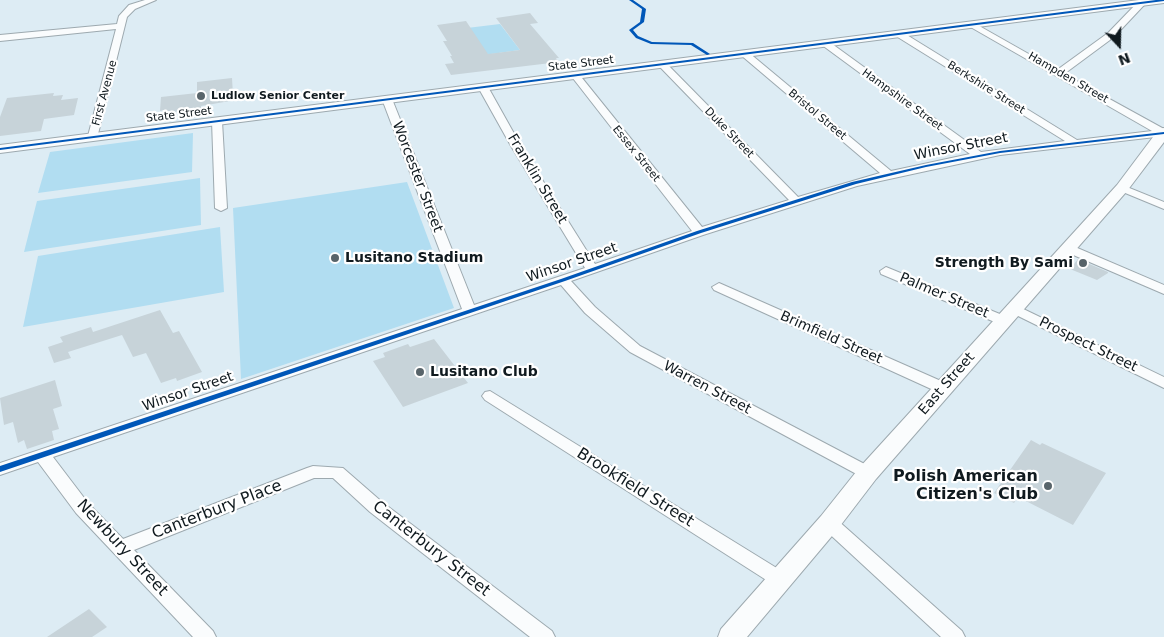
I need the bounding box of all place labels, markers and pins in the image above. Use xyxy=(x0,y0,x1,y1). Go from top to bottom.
place label: Ludlow Senior Center xyxy=(211,89,344,103)
marker: Ludlow Senior Center xyxy=(195,90,207,102)
place label: Lusitano Stadium xyxy=(345,250,483,266)
marker: Lusitano Stadium xyxy=(329,252,341,264)
place label: Strength By Sami xyxy=(935,255,1073,271)
marker: Strength By Sami xyxy=(1077,257,1089,269)
place label: Lusitano Club xyxy=(430,364,538,380)
marker: Lusitano Club xyxy=(414,366,426,378)
place label: Polish American Citizen's Club xyxy=(893,467,1038,505)
marker: Polish American Citizen's Club xyxy=(1042,480,1054,492)

